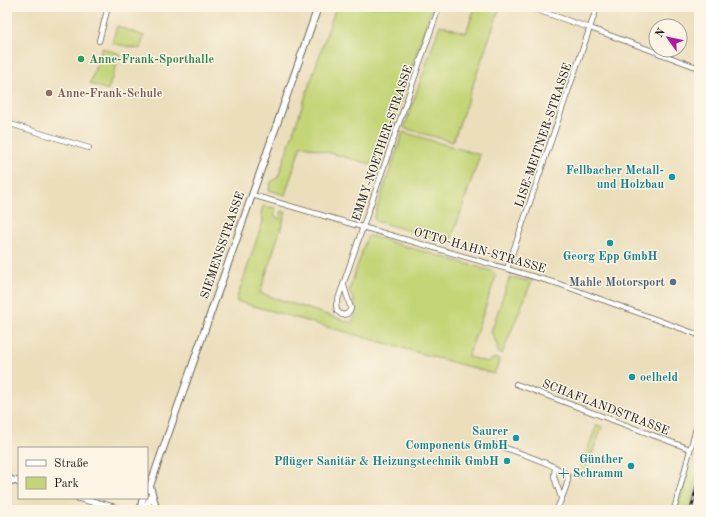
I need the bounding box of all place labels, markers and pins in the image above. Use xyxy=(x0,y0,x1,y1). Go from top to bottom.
marker: Anne-Frank-Sporthalle xyxy=(76,54,86,64)
place label: Anne-Frank-Sporthalle xyxy=(89,54,214,66)
marker: Anne-Frank-Schule xyxy=(44,88,54,98)
place label: Anne-Frank-Schule xyxy=(57,88,163,100)
place label: Fellbacher Metall- und Holzbau xyxy=(566,165,664,191)
marker: Fellbacher Metall- und Holzbau xyxy=(667,172,677,182)
marker: Georg Epp GmbH xyxy=(605,238,615,248)
place label: Georg Epp GmbH xyxy=(563,251,657,263)
place label: Mahle Motorsport xyxy=(569,277,666,289)
marker: Mahle Motorsport xyxy=(668,277,678,287)
marker: oelheld xyxy=(627,372,637,382)
place label: oelheld xyxy=(640,372,678,384)
place label: Saurer Components GmbH xyxy=(405,426,508,452)
marker: Saurer Components GmbH xyxy=(511,433,521,443)
place label: Günther + Schramm xyxy=(558,454,623,480)
place label: Pflüger Sanitär & Heizungstechnik GmbH xyxy=(274,456,499,468)
marker: Pflüger Sanitär & Heizungstechnik GmbH xyxy=(502,456,512,466)
marker: Günther + Schramm xyxy=(626,461,636,471)

